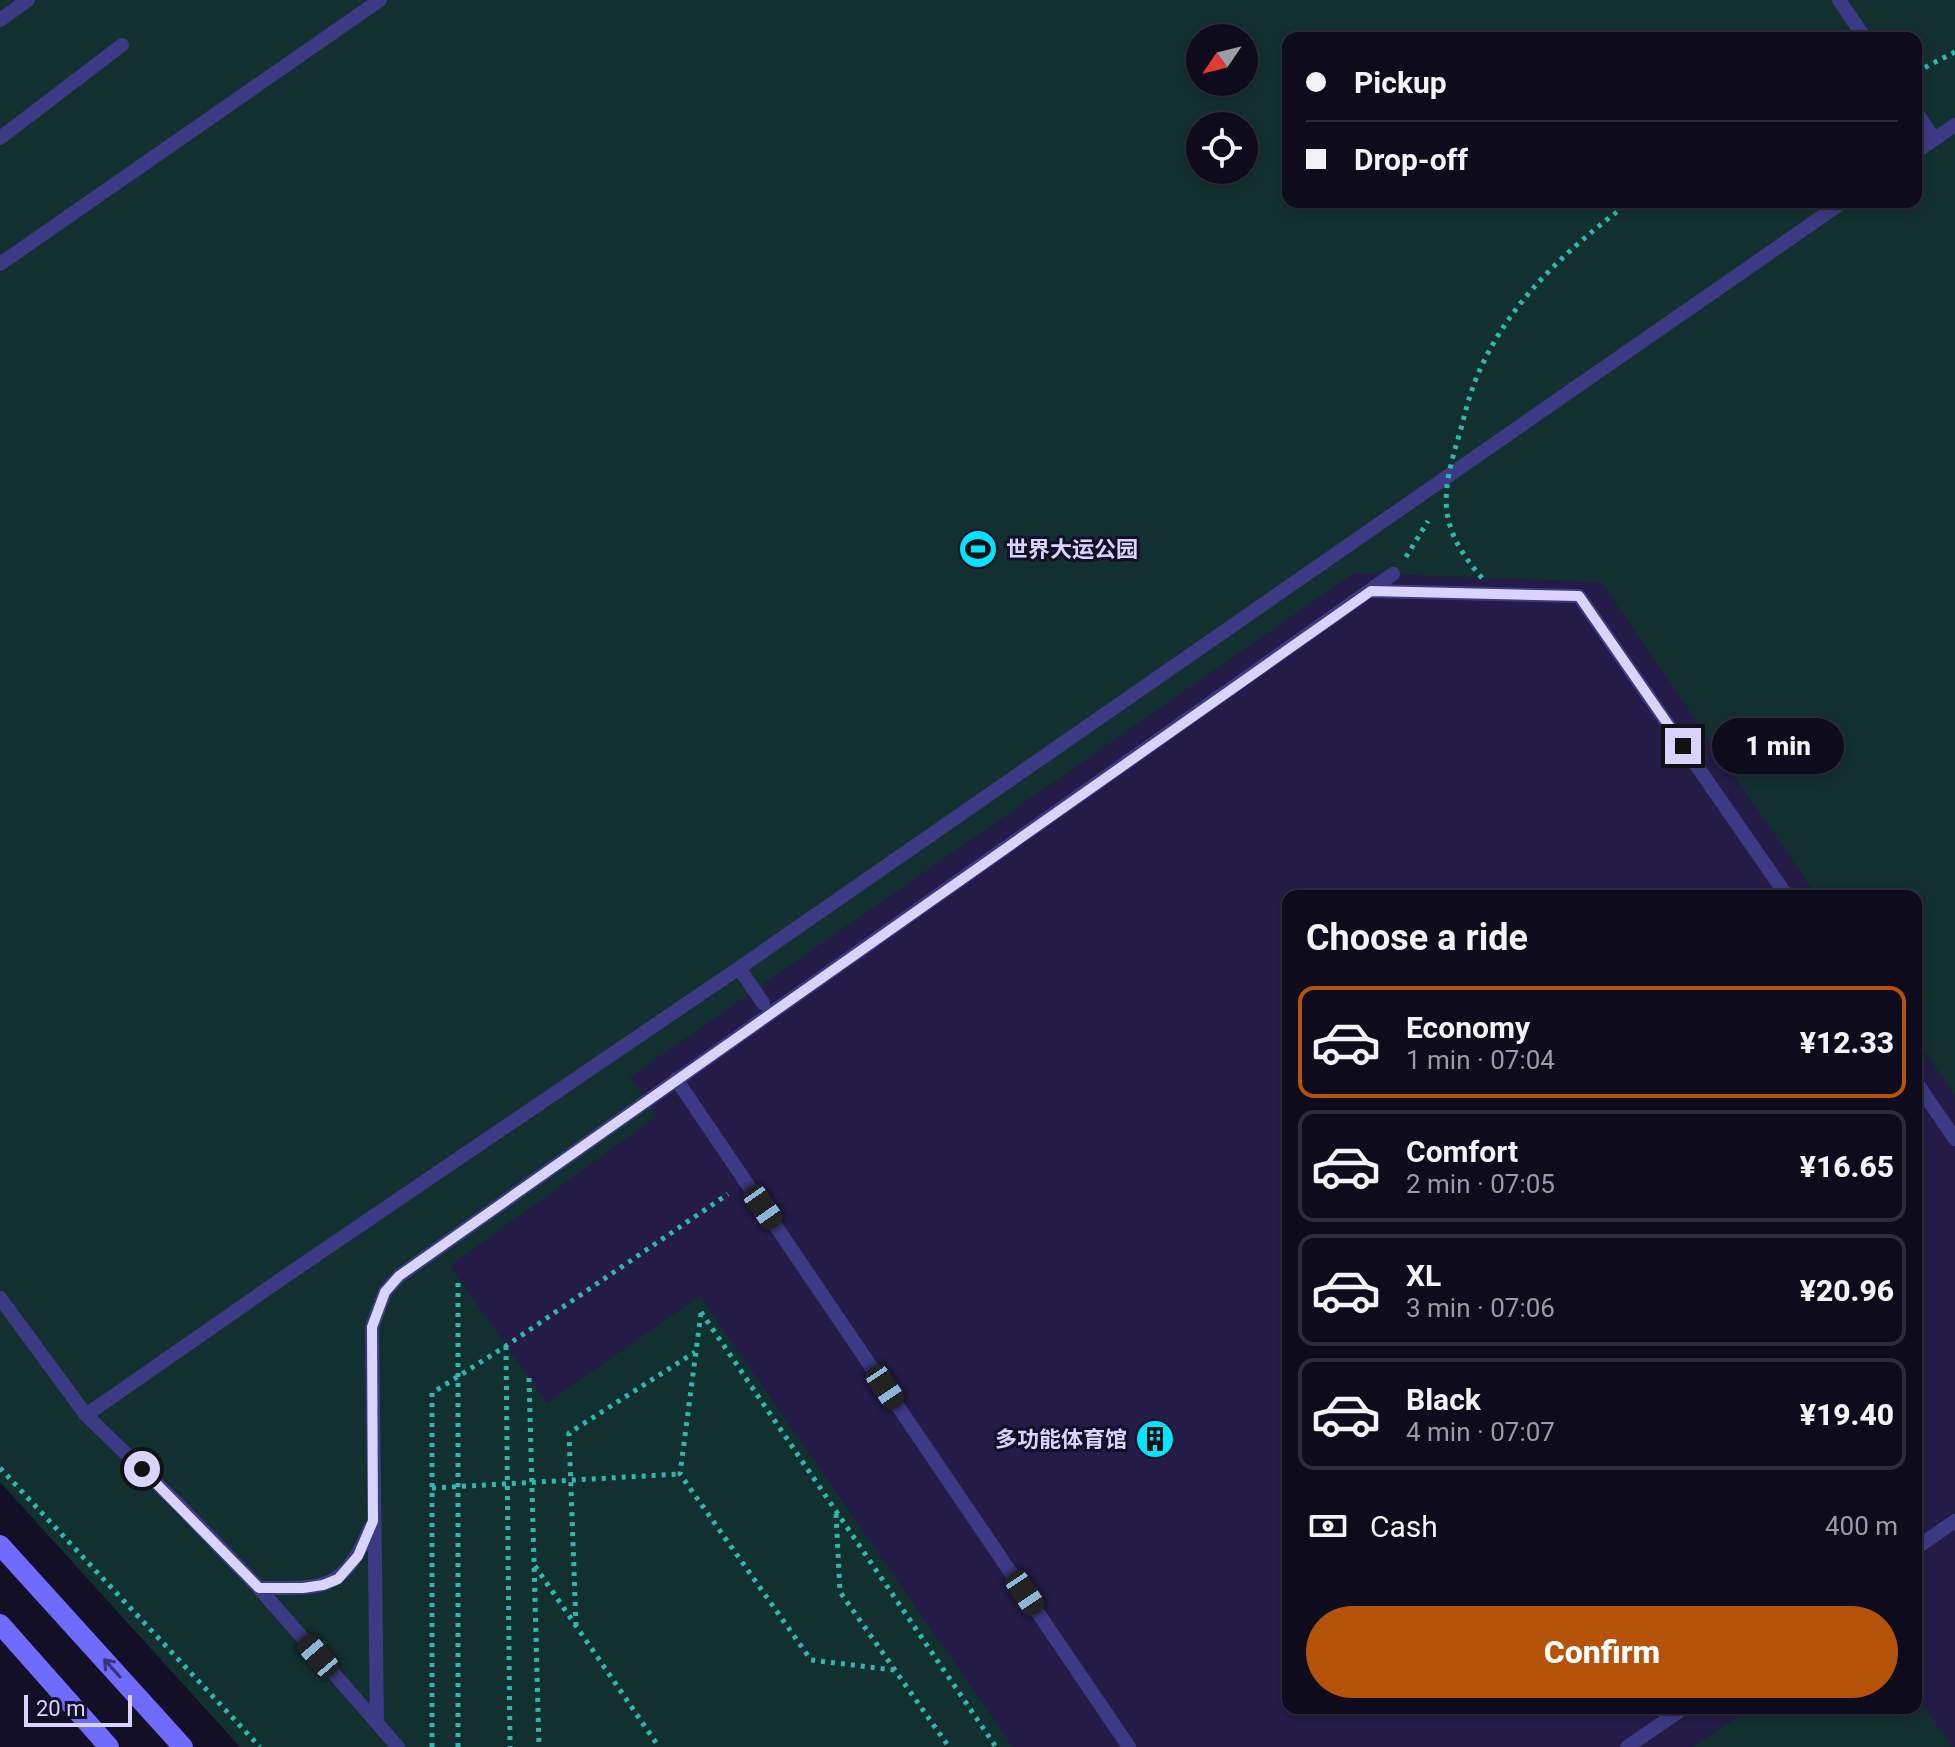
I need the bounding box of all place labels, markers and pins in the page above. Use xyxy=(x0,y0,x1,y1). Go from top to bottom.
sports icon: 世界大运公园 xyxy=(957,528,999,570)
place label: 世界大运公园 xyxy=(1006,537,1138,562)
building icon: 多功能体育馆 xyxy=(1134,1418,1176,1460)
place label: 多功能体育馆 xyxy=(995,1427,1127,1452)

